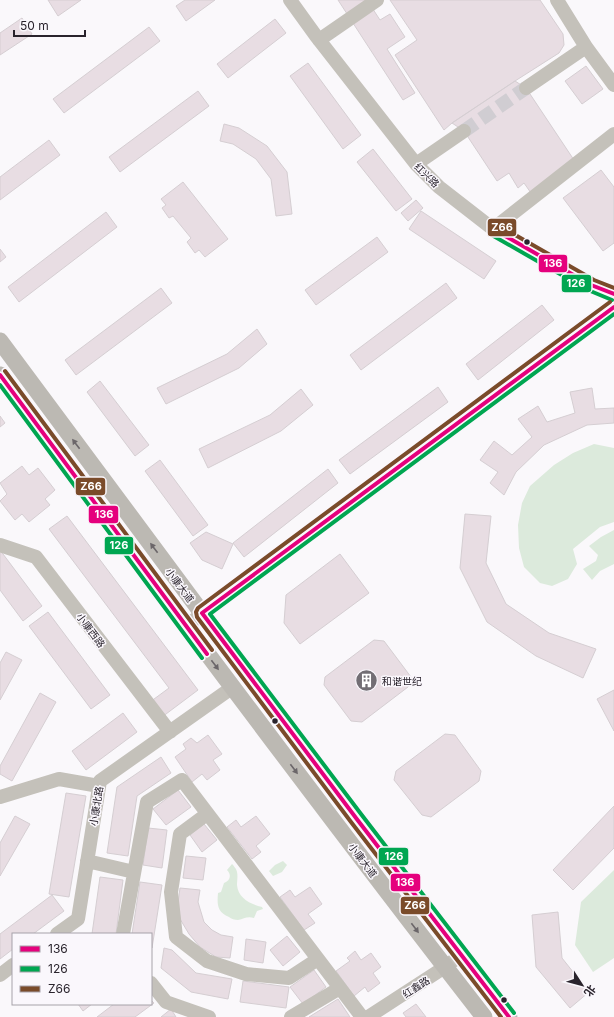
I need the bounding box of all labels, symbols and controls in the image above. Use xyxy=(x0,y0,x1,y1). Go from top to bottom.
scale bar xyxy=(14,12,85,38)
text: 50 m xyxy=(20,18,49,33)
street label: 红兴路 xyxy=(412,160,442,190)
line badge: Z66 xyxy=(487,218,517,237)
text: Z66 xyxy=(491,220,513,234)
unlabelled marker xyxy=(522,237,532,247)
line badge: 136 xyxy=(538,254,568,273)
text: 136 xyxy=(544,256,563,270)
line badge: 126 xyxy=(561,274,592,293)
text: 126 xyxy=(567,276,585,290)
one-way arrow xyxy=(72,439,80,449)
line badge: Z66 xyxy=(75,477,106,496)
text: Z66 xyxy=(80,479,102,493)
line badge: 136 xyxy=(88,505,119,524)
text: 136 xyxy=(95,507,114,521)
line badge: 126 xyxy=(104,536,134,555)
text: 126 xyxy=(110,538,128,552)
one-way arrow xyxy=(149,543,158,554)
street label: 小康大道 xyxy=(163,565,197,605)
street label: 小康西路 xyxy=(74,610,108,650)
one-way arrow xyxy=(211,659,220,670)
building icon: 和谐世纪 xyxy=(354,668,380,694)
place label: 和谐世纪 xyxy=(382,675,422,687)
unlabelled marker xyxy=(270,716,280,726)
one-way arrow xyxy=(289,763,298,774)
street label: 小康北路 xyxy=(87,785,105,827)
street label: 小康大道 xyxy=(346,840,380,880)
line badge: 126 xyxy=(378,847,409,866)
text: 126 xyxy=(385,849,403,863)
line badge: 136 xyxy=(390,873,421,892)
text: 136 xyxy=(396,875,415,889)
line badge: Z66 xyxy=(400,896,430,915)
text: Z66 xyxy=(404,898,426,912)
one-way arrow xyxy=(411,922,419,933)
legend xyxy=(12,933,152,1005)
text: 136 xyxy=(48,941,68,956)
text: 126 xyxy=(48,961,68,976)
north arrow xyxy=(562,965,602,1005)
street label: 红鑫路 xyxy=(400,974,432,1000)
text: Z66 xyxy=(48,981,70,996)
text: 北 xyxy=(581,982,599,999)
unlabelled marker xyxy=(499,995,509,1005)

